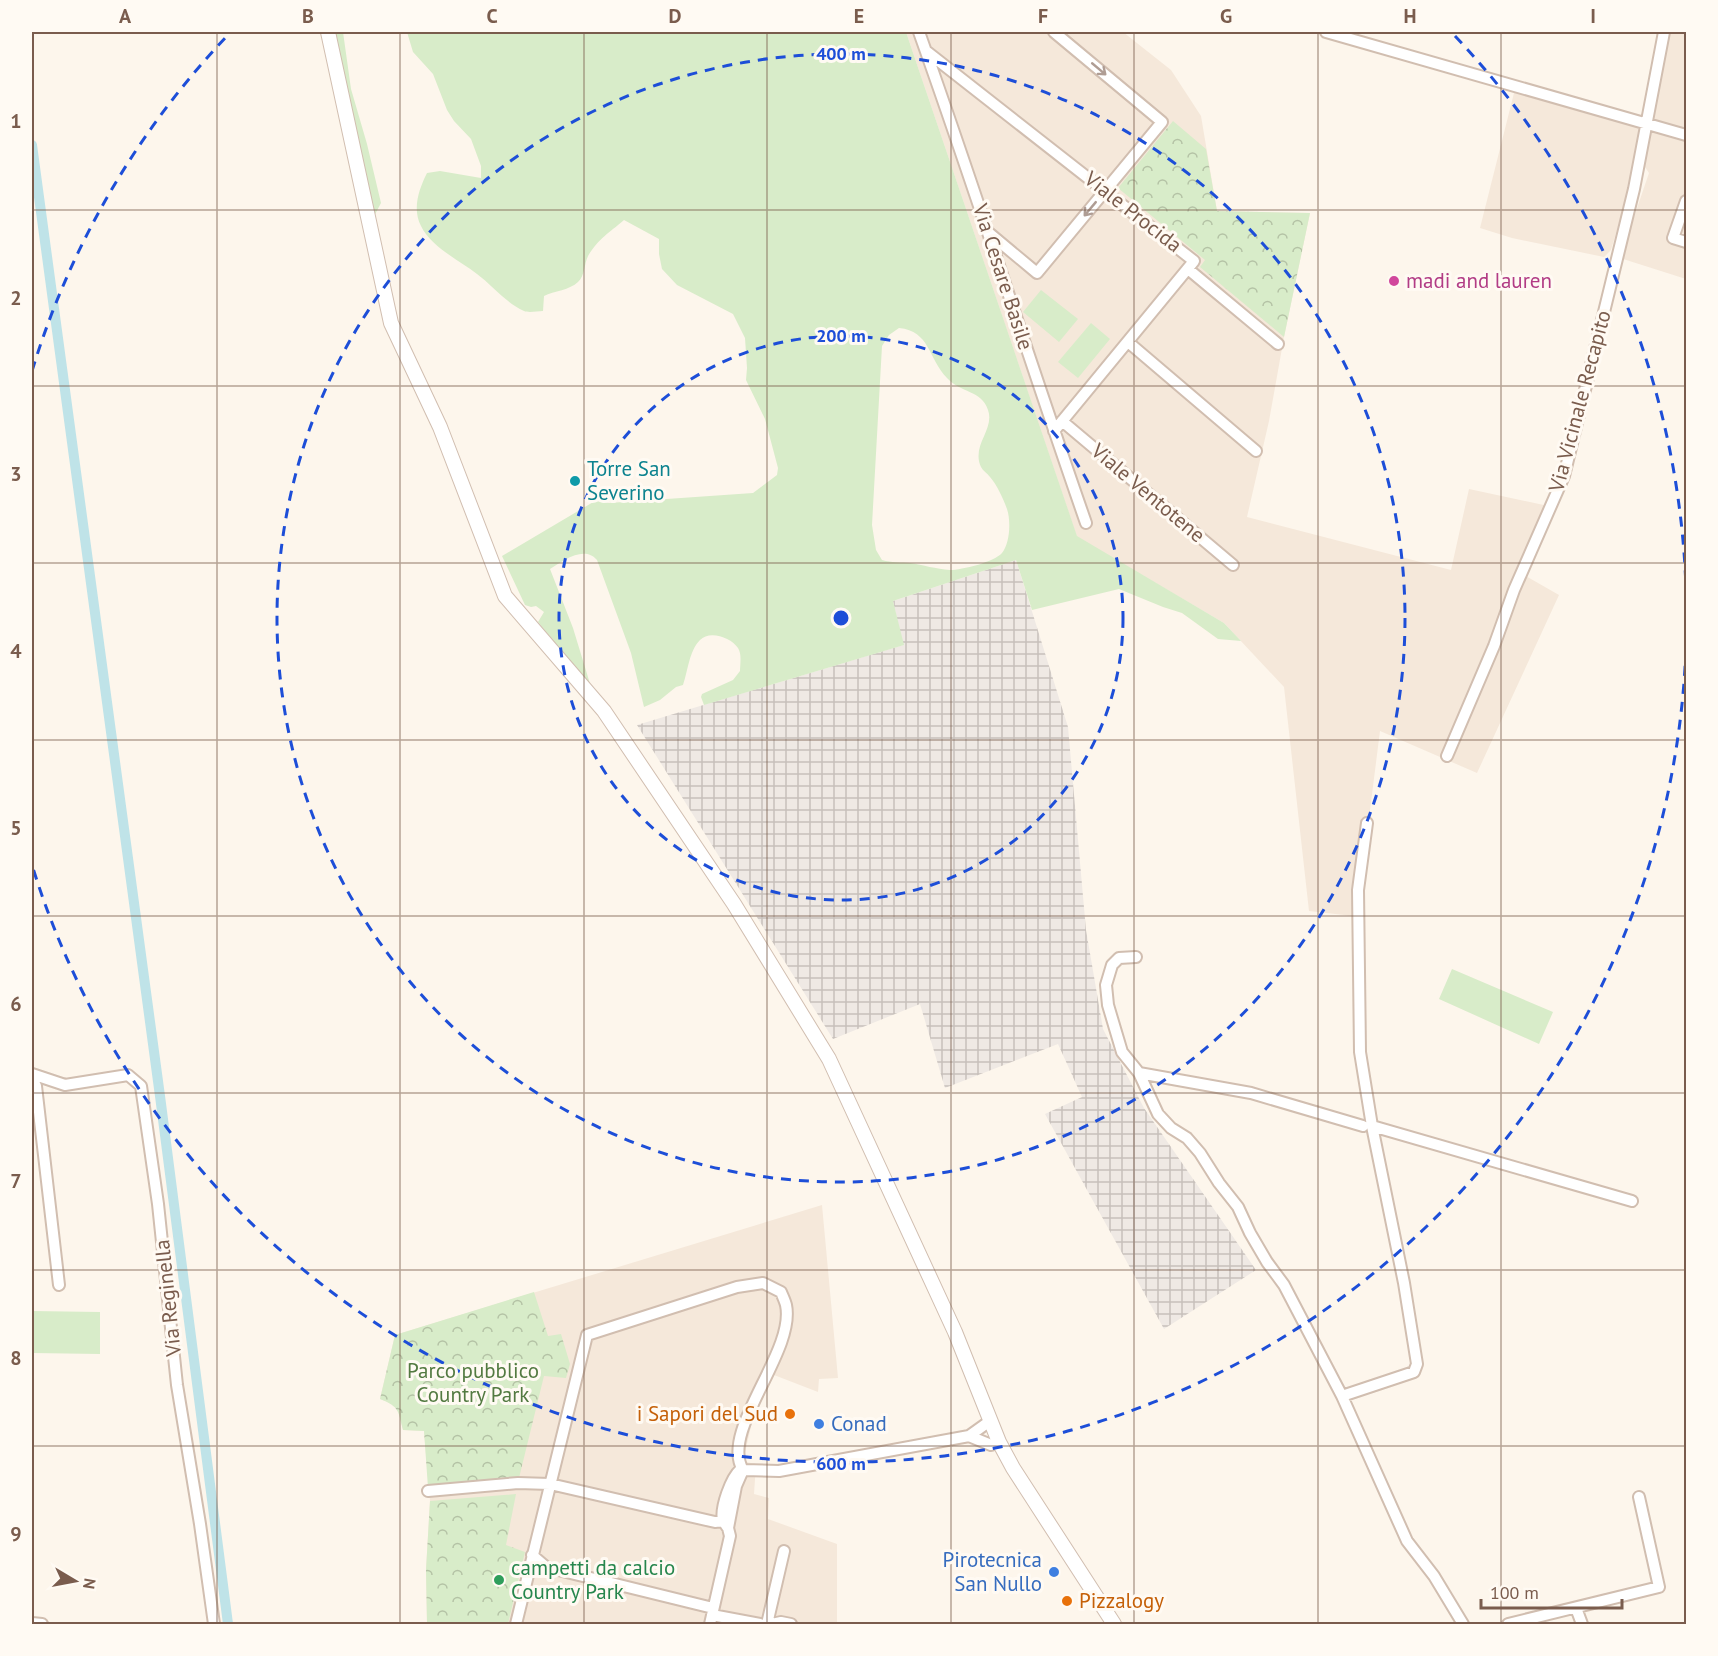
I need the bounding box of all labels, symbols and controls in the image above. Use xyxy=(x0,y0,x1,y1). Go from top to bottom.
text: A xyxy=(119,3,132,29)
text: B xyxy=(302,3,314,29)
text: C xyxy=(486,3,498,29)
text: D xyxy=(669,3,682,29)
text: E xyxy=(854,3,864,29)
text: F xyxy=(1038,3,1048,29)
text: G xyxy=(1220,3,1232,29)
text: H xyxy=(1403,3,1417,29)
text: I xyxy=(1590,3,1596,29)
text: 400 m xyxy=(816,42,866,65)
one-way arrow xyxy=(1091,62,1106,76)
text: 1 xyxy=(10,108,22,134)
street label: Viale Procida xyxy=(1078,164,1188,258)
street label: Via Cesare Basile xyxy=(967,199,1040,353)
one-way arrow xyxy=(1083,201,1096,217)
place label: madi and lauren xyxy=(1406,267,1552,294)
marker: madi and lauren xyxy=(1387,274,1401,288)
text: 2 xyxy=(10,285,22,311)
street label: Via Vicinale Recapito xyxy=(1542,307,1617,496)
text: 200 m xyxy=(816,324,866,347)
street label: Viale Ventotene xyxy=(1085,436,1211,548)
place label: Torre San Severino xyxy=(587,455,671,506)
text: 3 xyxy=(10,461,22,487)
marker: Torre San Severino xyxy=(568,474,582,488)
centre of rings xyxy=(831,608,851,628)
text: 4 xyxy=(10,638,22,664)
text: 5 xyxy=(10,815,22,841)
text: 6 xyxy=(10,991,22,1017)
text: 7 xyxy=(10,1168,22,1194)
street label: Via Reginella xyxy=(148,1238,187,1359)
text: 8 xyxy=(10,1345,22,1371)
park label: Parco pubblico Country Park xyxy=(407,1357,539,1408)
place label: i Sapori del Sud xyxy=(637,1400,778,1427)
marker: i Sapori del Sud xyxy=(783,1407,797,1421)
place label: Conad xyxy=(831,1410,887,1437)
marker: Conad xyxy=(812,1417,826,1431)
text: 600 m xyxy=(816,1452,866,1475)
text: 9 xyxy=(10,1521,22,1547)
place label: Pirotecnica San Nullo xyxy=(942,1546,1042,1597)
north arrow xyxy=(45,1551,105,1611)
place label: campetti da calcio Country Park xyxy=(511,1554,675,1605)
marker: Pirotecnica San Nullo xyxy=(1047,1565,1061,1579)
scale bar xyxy=(1481,1572,1622,1610)
marker: campetti da calcio Country Park xyxy=(492,1573,506,1587)
text: N xyxy=(79,1577,101,1591)
text: 100 m xyxy=(1490,1581,1539,1604)
place label: Pizzalogy xyxy=(1079,1587,1164,1614)
marker: Pizzalogy xyxy=(1060,1594,1074,1608)

